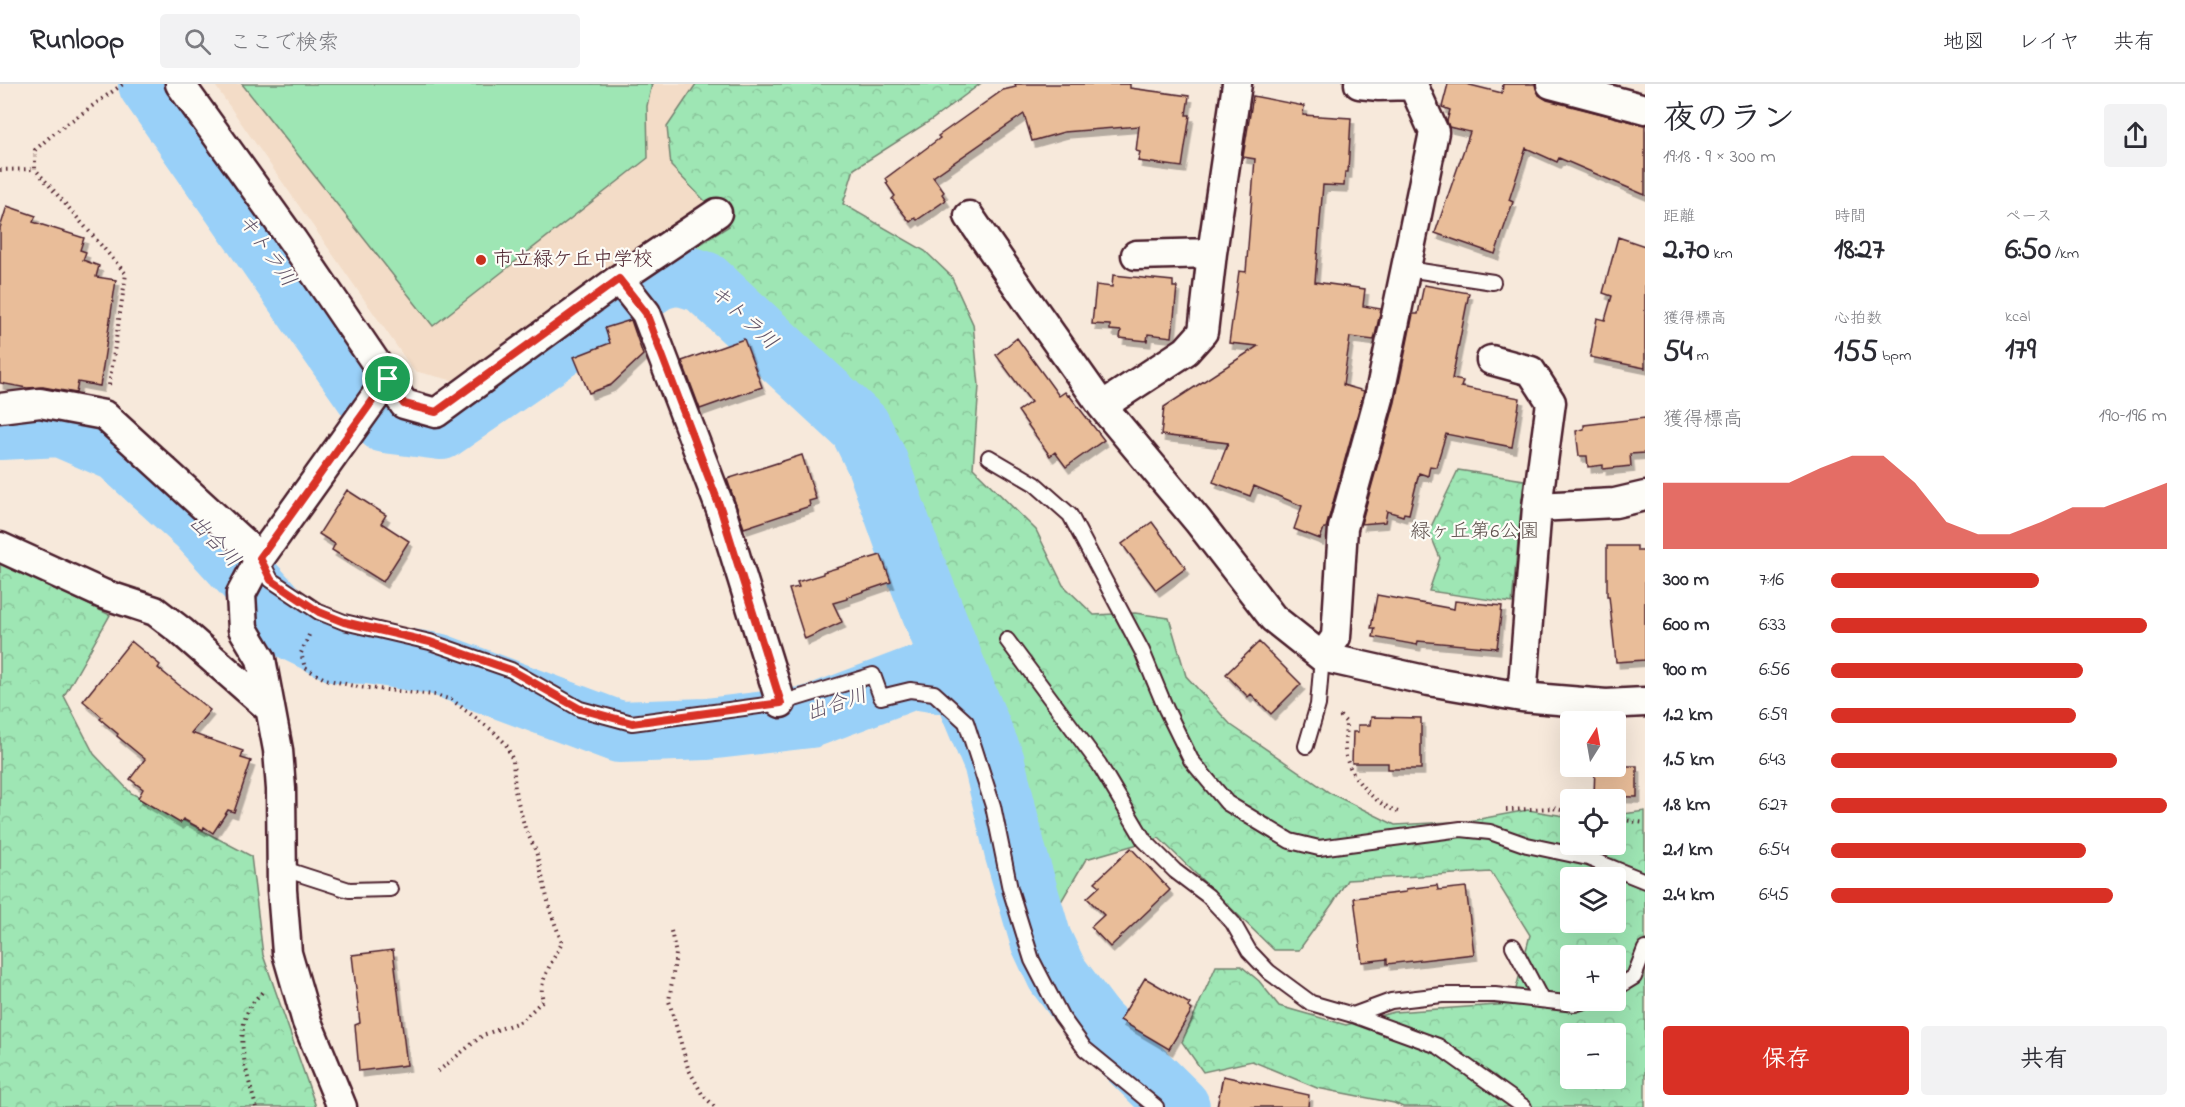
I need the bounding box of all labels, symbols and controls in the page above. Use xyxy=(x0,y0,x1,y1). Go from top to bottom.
search box xyxy=(160,14,580,68)
text: Runloop xyxy=(30,21,124,62)
icon: search xyxy=(181,25,214,58)
text: ここで検索 xyxy=(229,28,339,60)
text: 地図 xyxy=(1943,28,1985,58)
text: レイヤ xyxy=(2018,28,2080,58)
text: 共有 xyxy=(2113,28,2155,58)
text: 夜のラン xyxy=(1663,96,1795,144)
button: share xyxy=(2104,104,2167,167)
text: 19:18 · 9 × 300 m xyxy=(1663,143,1776,172)
text: 距離 xyxy=(1663,205,1695,229)
text: 時間 xyxy=(1834,205,1866,229)
text: ペース xyxy=(2005,205,2052,229)
water label: キトラ川 xyxy=(230,208,302,294)
text: 2.70 xyxy=(1663,229,1709,273)
text: 18:27 xyxy=(1834,229,1885,273)
text: 6:50 xyxy=(2005,229,2051,273)
text: km xyxy=(1709,242,1733,266)
text: /km xyxy=(2051,242,2079,266)
place label: 市立緑ケ丘中学校 xyxy=(493,246,653,275)
marker: 市立緑ケ丘中学校 xyxy=(474,253,488,267)
water label: キトラ川 xyxy=(702,278,784,358)
text: kcal xyxy=(2005,305,2030,329)
text: 獲得標高 xyxy=(1663,307,1727,331)
text: 心拍数 xyxy=(1834,307,1882,331)
text: 179 xyxy=(2005,329,2036,373)
text: 54 xyxy=(1663,331,1693,375)
text: 155 xyxy=(1834,331,1878,375)
text: m xyxy=(1693,344,1709,368)
text: bpm xyxy=(1878,344,1911,368)
pin xyxy=(362,353,413,404)
icon: arrive xyxy=(371,362,404,395)
text: 190–196 m xyxy=(2099,402,2167,431)
text: 獲得標高 xyxy=(1663,406,1743,435)
water label: 出合川 xyxy=(181,509,247,575)
park label: 緑ヶ丘第6公園 xyxy=(1411,518,1539,547)
text: 300 m xyxy=(1663,566,1709,595)
text: 7:16 xyxy=(1759,566,1784,595)
text: 600 m xyxy=(1663,611,1710,640)
text: 6:33 xyxy=(1759,611,1786,640)
text: 900 m xyxy=(1663,656,1707,685)
text: 6:56 xyxy=(1759,656,1790,685)
water label: 出合川 xyxy=(802,681,872,729)
text: 1.2 km xyxy=(1663,701,1713,730)
text: 6:59 xyxy=(1759,701,1787,730)
north arrow xyxy=(1560,711,1626,777)
map controls xyxy=(1560,711,1626,1089)
text: 1.5 km xyxy=(1663,746,1714,775)
text: 6:43 xyxy=(1759,746,1786,775)
button: locate xyxy=(1560,789,1626,855)
text: 1.8 km xyxy=(1663,791,1710,820)
text: 6:27 xyxy=(1759,791,1788,820)
text: 2.1 km xyxy=(1663,836,1713,865)
text: 6:54 xyxy=(1759,836,1789,865)
button: layers xyxy=(1560,867,1626,933)
text: 2.4 km xyxy=(1663,881,1715,910)
text: 6:45 xyxy=(1759,881,1789,910)
button: + xyxy=(1560,945,1626,1011)
button: − xyxy=(1560,1023,1626,1089)
button: 保存 xyxy=(1663,1026,1909,1095)
button: 共有 xyxy=(1921,1026,2167,1095)

